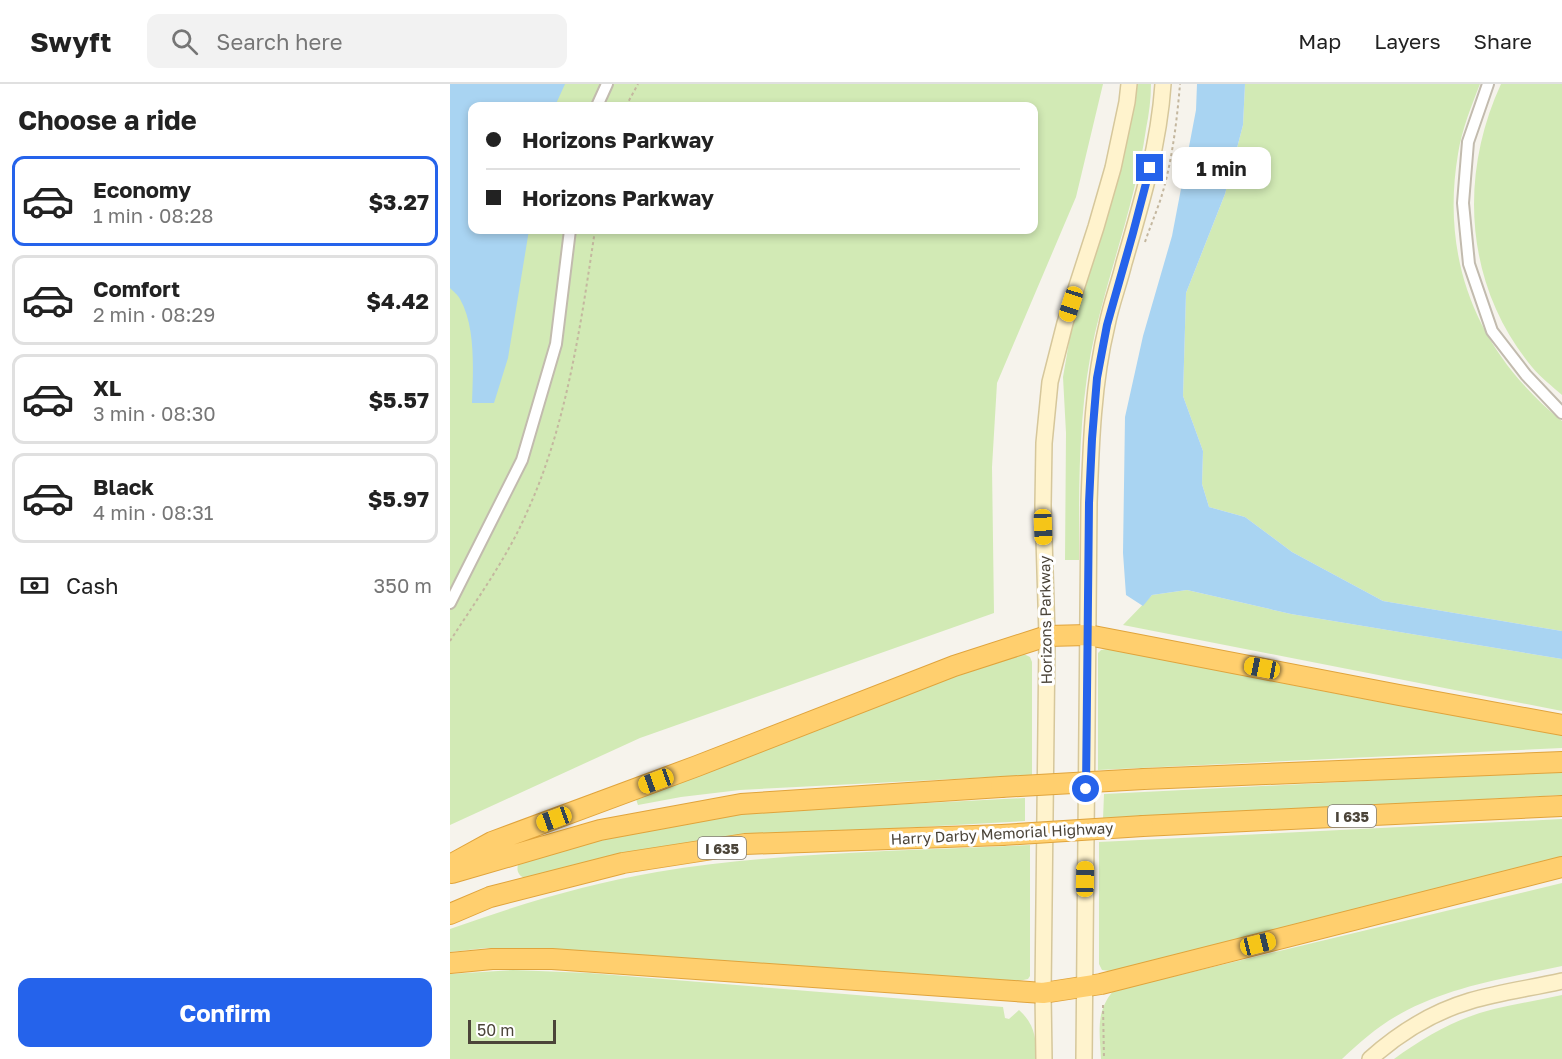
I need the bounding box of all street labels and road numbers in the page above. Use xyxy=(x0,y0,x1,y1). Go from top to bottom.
street label: Horizons Parkway xyxy=(1035,555,1055,685)
road number: I 635 xyxy=(1328,805,1376,827)
street label: Harry Darby Memorial Highway xyxy=(890,818,1114,848)
road number: I 635 xyxy=(698,837,746,859)

